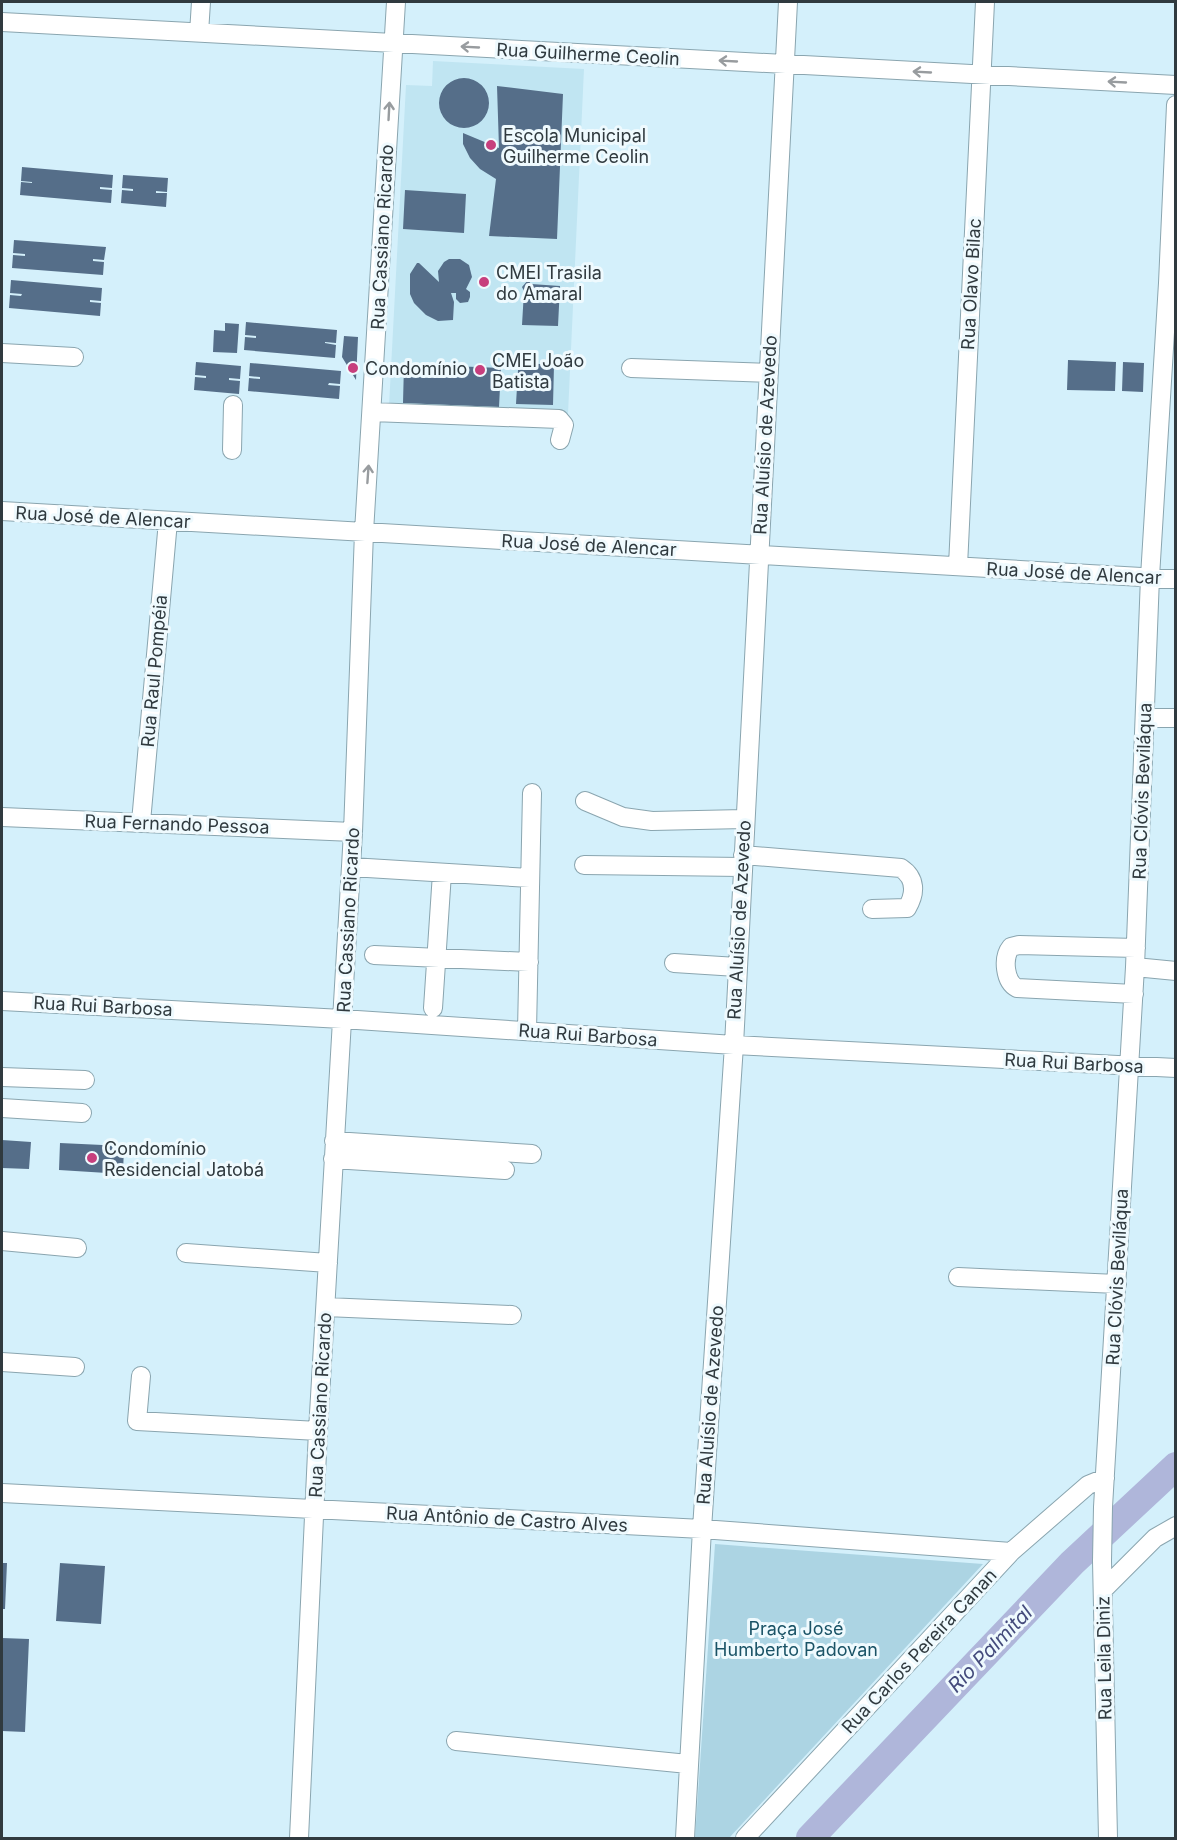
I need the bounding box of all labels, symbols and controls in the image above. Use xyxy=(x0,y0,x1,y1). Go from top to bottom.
street label: Rua Guilherme Ceolin xyxy=(496,39,680,69)
one-way arrow xyxy=(461,42,481,53)
one-way arrow xyxy=(718,56,738,67)
one-way arrow xyxy=(913,66,933,77)
one-way arrow xyxy=(1108,77,1128,88)
one-way arrow xyxy=(384,102,395,122)
place label: Escola Municipal Guilherme Ceolin xyxy=(503,125,649,167)
marker: Escola Municipal Guilherme Ceolin xyxy=(484,138,498,152)
street label: Rua Cassiano Ricardo xyxy=(367,144,397,330)
street label: Rua Olavo Bilac xyxy=(957,218,985,350)
place label: CMEI Trasila do Amaral xyxy=(496,262,602,304)
marker: CMEI Trasila do Amaral xyxy=(477,275,491,289)
street label: Rua Aluísio de Azevedo xyxy=(749,335,781,535)
place label: CMEI João Batista xyxy=(492,350,584,392)
place label: Condomínio xyxy=(365,358,467,379)
marker: Condomínio xyxy=(346,361,360,375)
marker: CMEI João Batista xyxy=(473,363,487,377)
one-way arrow xyxy=(363,464,374,484)
street label: Rua José de Alencar xyxy=(15,502,191,532)
street label: Rua José de Alencar xyxy=(501,530,677,560)
street label: Rua José de Alencar xyxy=(986,558,1162,588)
street label: Rua Raul Pompéia xyxy=(137,594,171,748)
street label: Rua Clóvis Beviláqua xyxy=(1128,702,1156,880)
street label: Rua Fernando Pessoa xyxy=(84,810,270,838)
street label: Rua Aluísio de Azevedo xyxy=(723,820,755,1020)
street label: Rua Cassiano Ricardo xyxy=(333,827,363,1013)
street label: Rua Rui Barbosa xyxy=(33,992,173,1020)
street label: Rua Rui Barbosa xyxy=(518,1020,658,1050)
street label: Rua Rui Barbosa xyxy=(1004,1049,1144,1077)
place label: Condomínio Residencial Jatobá xyxy=(104,1138,264,1180)
marker: Condomínio Residencial Jatobá xyxy=(85,1151,99,1165)
street label: Rua Clóvis Beviláqua xyxy=(1102,1188,1132,1366)
street label: Rua Aluísio de Azevedo xyxy=(693,1305,727,1505)
street label: Rua Cassiano Ricardo xyxy=(305,1312,335,1498)
street label: Rua Antônio de Castro Alves xyxy=(386,1502,628,1536)
street label: Rua Carlos Pereira Canan xyxy=(837,1564,1001,1738)
street label: Rua Leila Diniz xyxy=(1092,1596,1116,1720)
water label: Rio Palmital xyxy=(943,1601,1037,1697)
park label: Praça José Humberto Padovan xyxy=(714,1618,878,1660)

